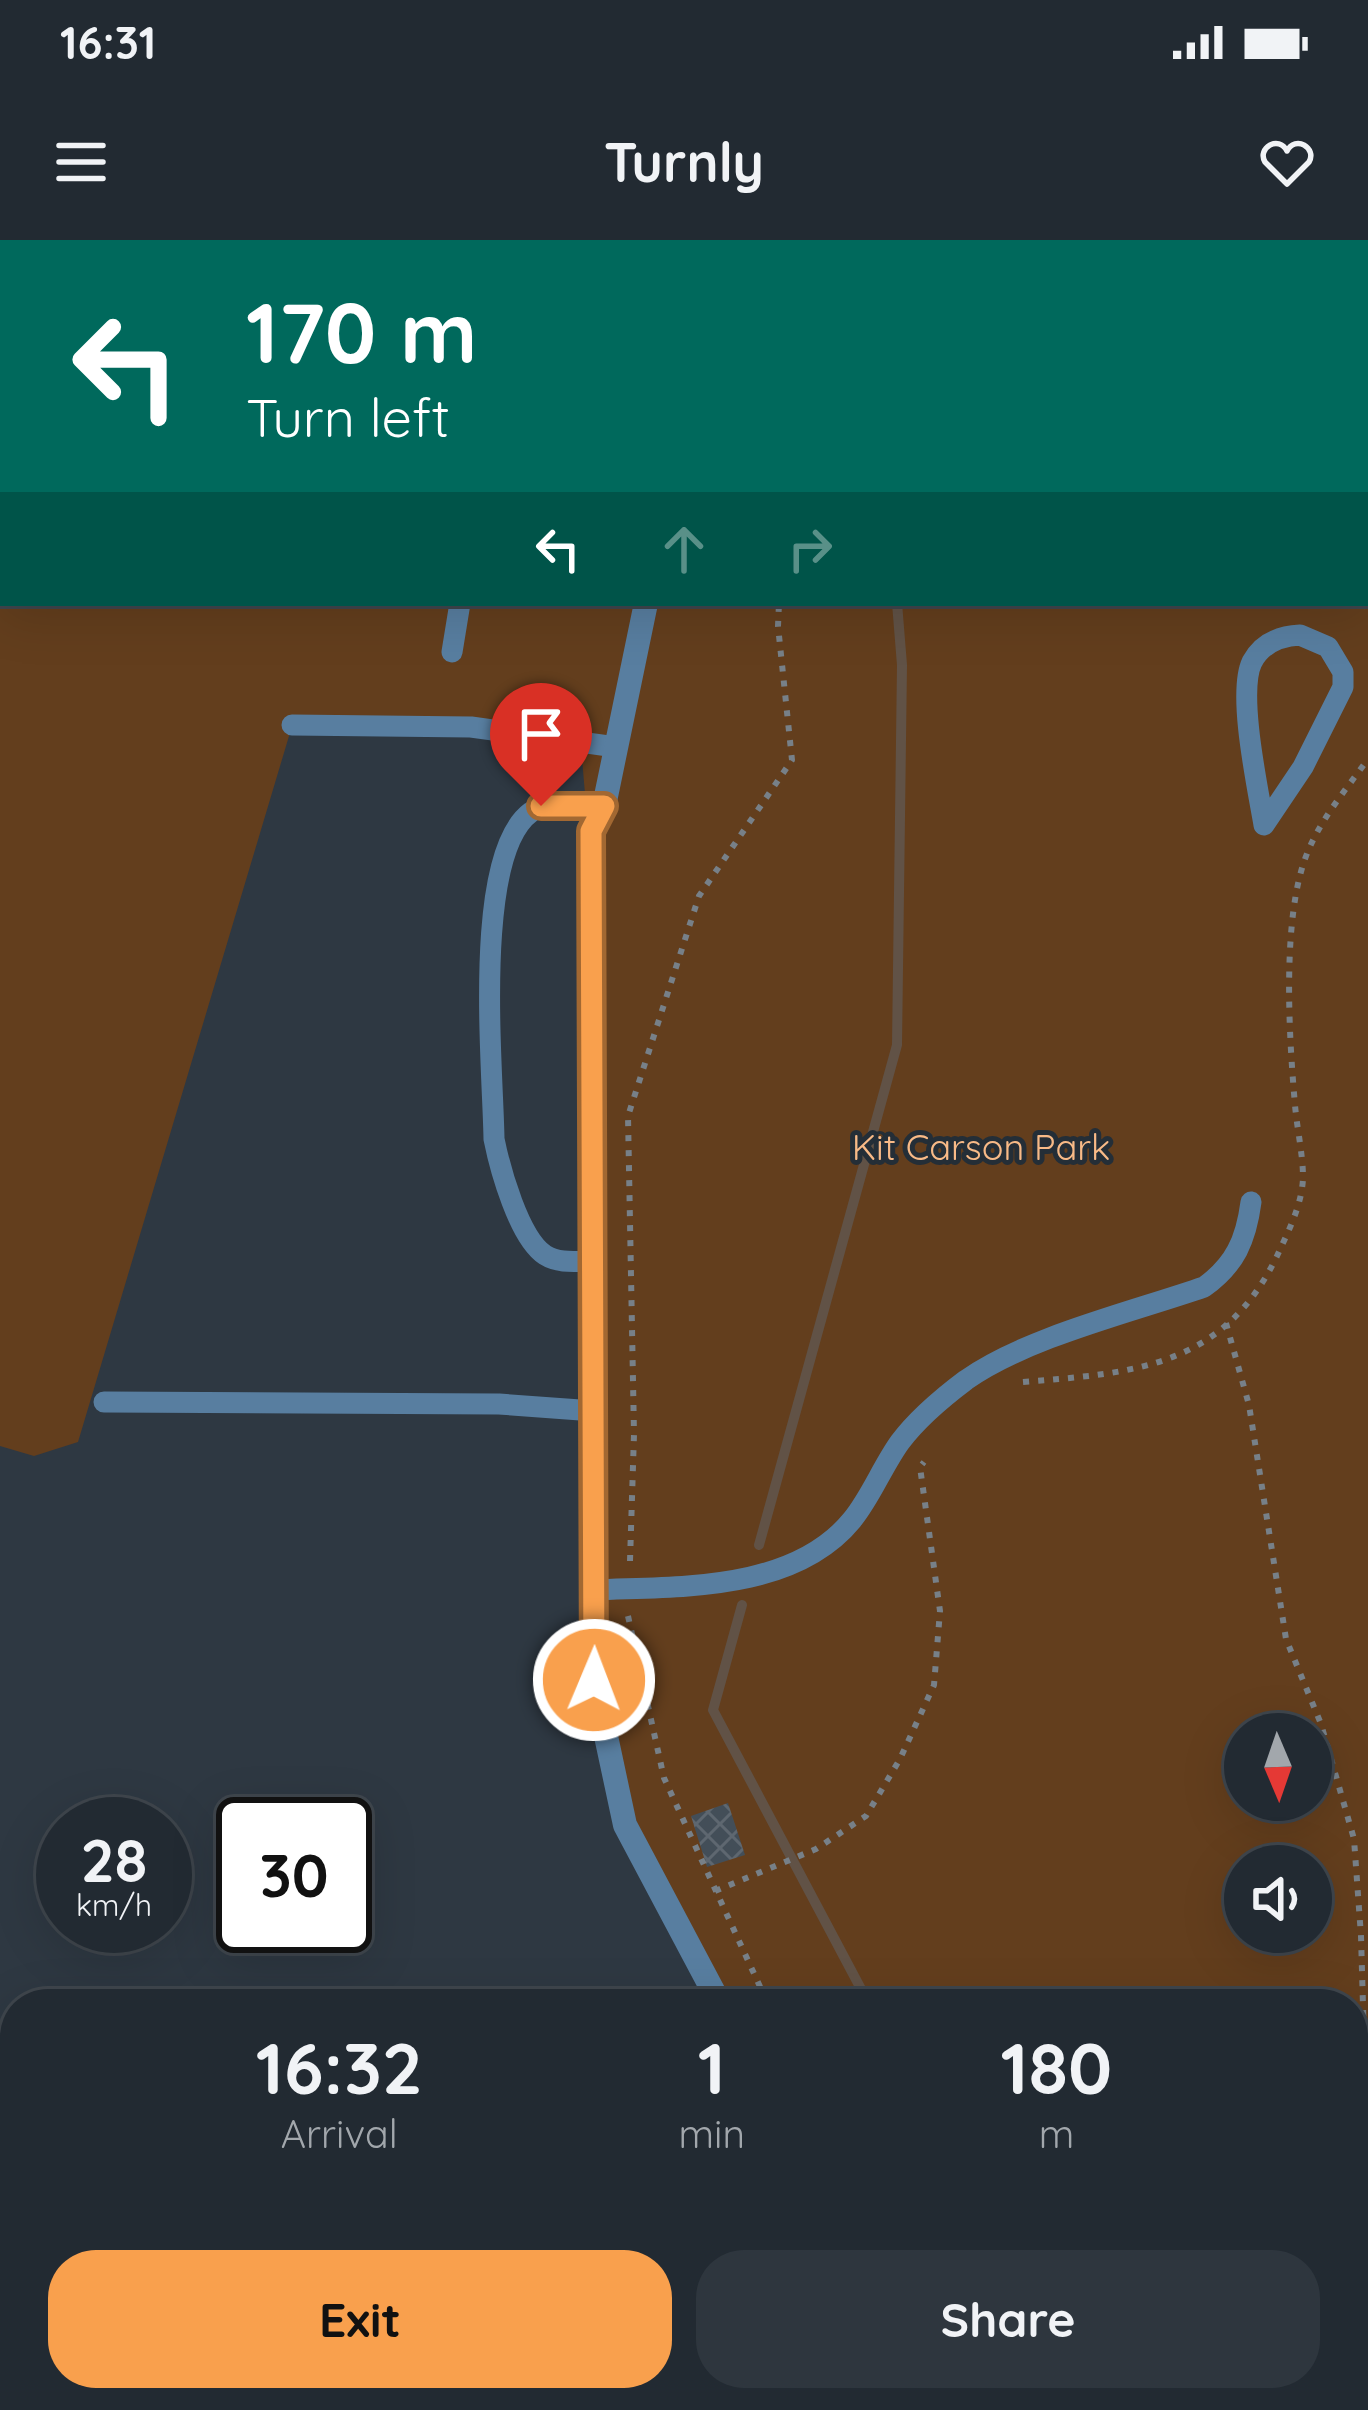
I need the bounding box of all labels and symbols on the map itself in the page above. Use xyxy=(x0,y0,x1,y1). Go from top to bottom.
pin xyxy=(490,683,592,806)
park label: Kit Carson Park xyxy=(852,1124,1110,1169)
position arrow xyxy=(531,1617,657,1743)
north arrow xyxy=(1224,1713,1332,1821)
speed limit sign: 30 xyxy=(216,1797,372,1953)

